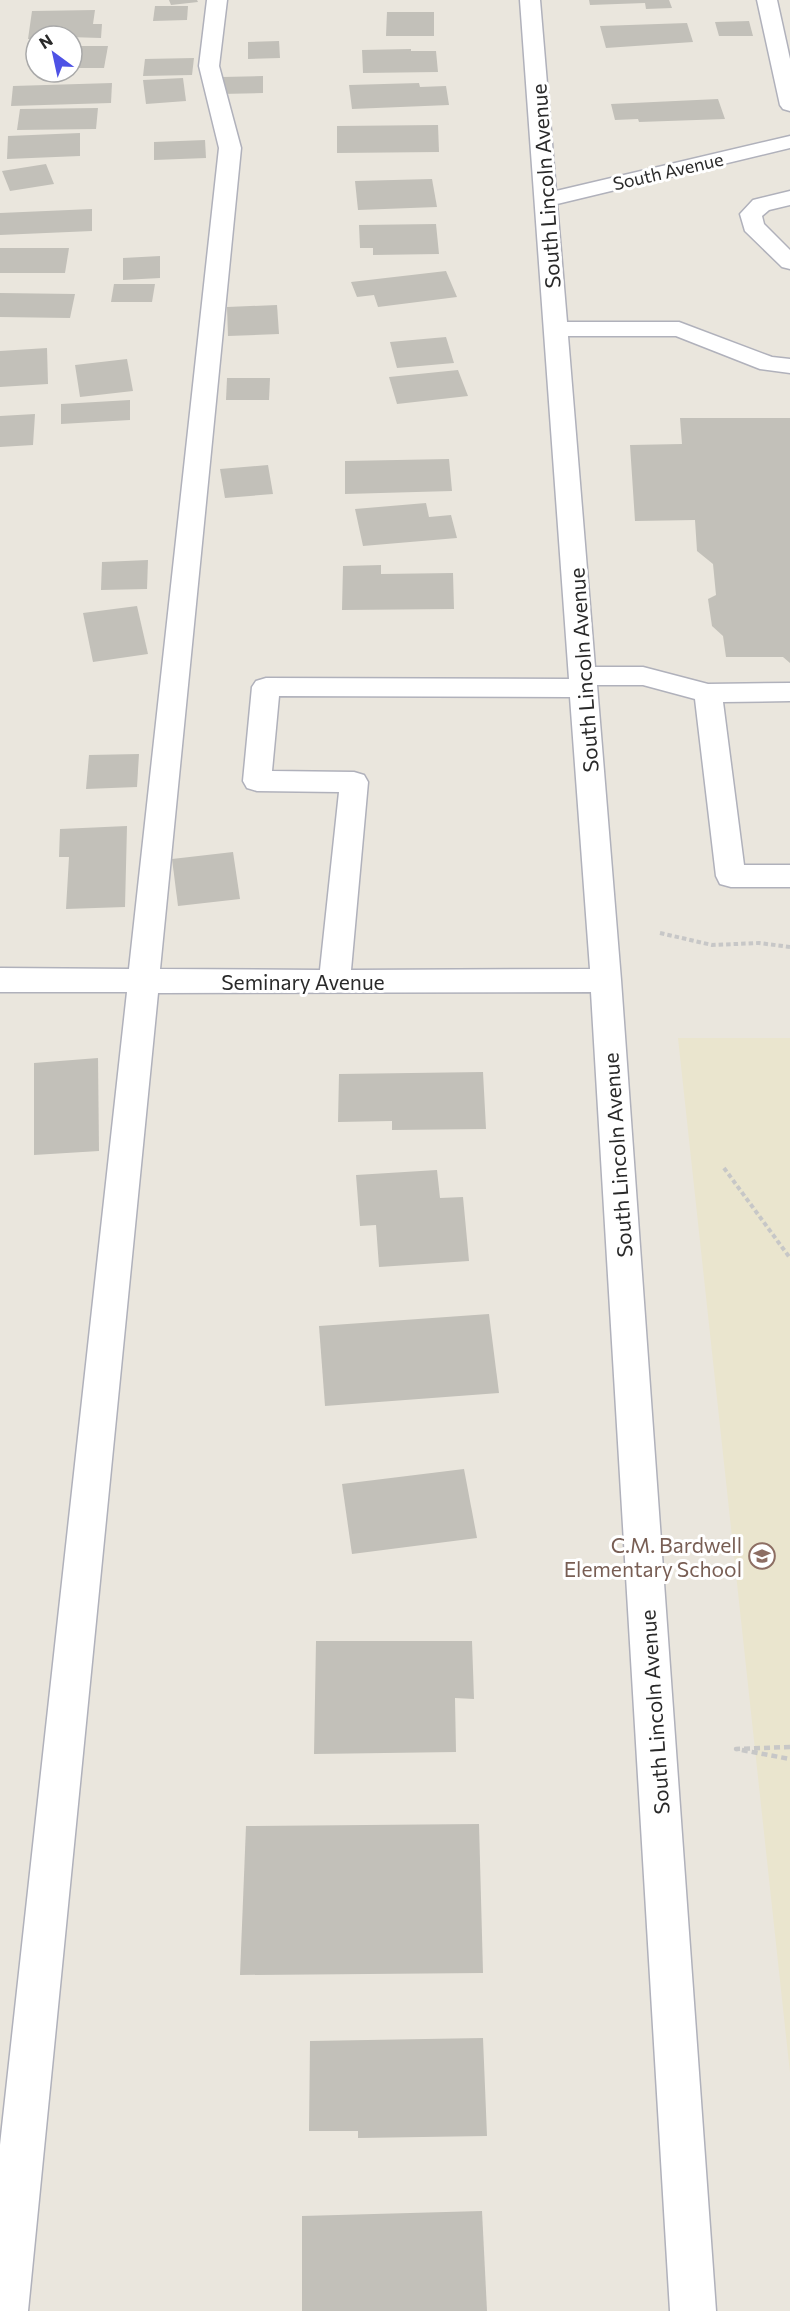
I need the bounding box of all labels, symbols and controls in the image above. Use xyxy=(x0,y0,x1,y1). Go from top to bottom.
north arrow xyxy=(24,24,84,84)
text: N xyxy=(35,30,56,52)
street label: South Lincoln Avenue xyxy=(525,83,565,289)
street label: South Avenue xyxy=(611,148,725,194)
street label: South Lincoln Avenue xyxy=(563,567,603,773)
street label: Seminary Avenue xyxy=(221,969,385,994)
street label: South Lincoln Avenue xyxy=(597,1052,637,1258)
place label: C.M. Bardwell Elementary School xyxy=(564,1532,742,1581)
school or university icon: C.M. Bardwell Elementary School xyxy=(747,1541,777,1571)
street label: South Lincoln Avenue xyxy=(634,1609,674,1815)

